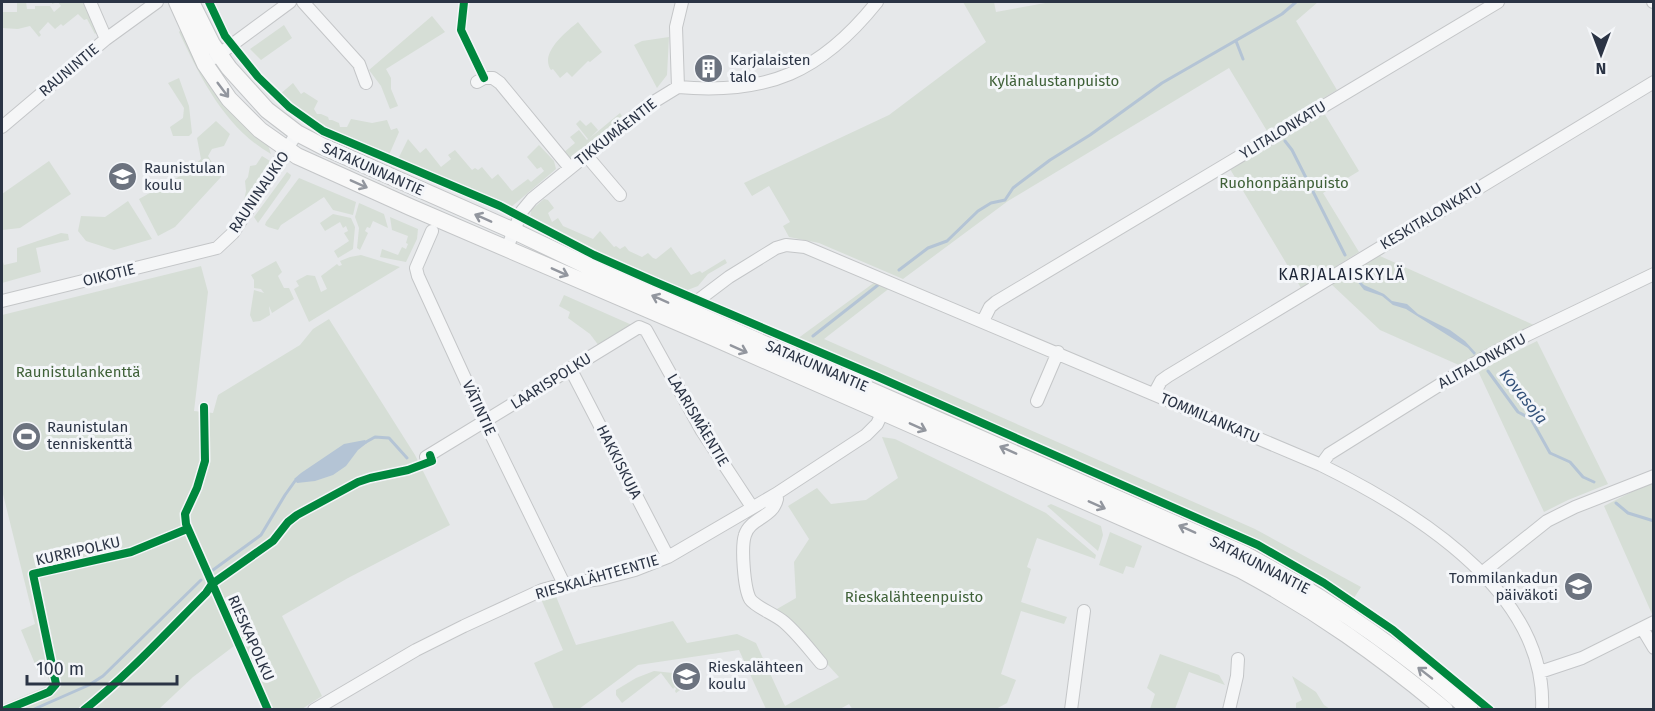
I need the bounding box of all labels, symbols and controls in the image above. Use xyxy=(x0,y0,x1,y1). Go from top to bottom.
north arrow xyxy=(1571,24,1631,84)
street label: RAUNINTIE xyxy=(35,40,103,100)
place label: Karjalaisten talo xyxy=(730,51,811,86)
building icon: Karjalaisten talo xyxy=(693,53,725,85)
text: N xyxy=(1596,59,1606,78)
park label: Kylänalustanpuisto xyxy=(989,72,1119,90)
one-way arrow xyxy=(216,82,229,98)
street label: TIKKUMÄENTIE xyxy=(572,95,660,169)
street label: YLITALONKATU xyxy=(1237,97,1329,163)
street label: SATAKUNNANTIE xyxy=(319,138,427,200)
street label: RAUNINAUKIO xyxy=(225,148,293,236)
place label: Raunistulan koulu xyxy=(144,159,225,194)
school or university icon: Raunistulan koulu xyxy=(107,161,139,193)
park label: Ruohonpäänpuisto xyxy=(1219,174,1349,192)
one-way arrow xyxy=(349,179,367,190)
street label: KESKITALONKATU xyxy=(1377,179,1485,253)
one-way arrow xyxy=(474,212,492,223)
street label: OIKOTIE xyxy=(81,260,137,290)
district label: KARJALAISKYLÄ xyxy=(1278,265,1406,284)
one-way arrow xyxy=(550,267,569,278)
one-way arrow xyxy=(652,293,670,304)
street label: ALITALONKATU xyxy=(1435,329,1529,393)
street label: SATAKUNNANTIE xyxy=(763,336,871,396)
one-way arrow xyxy=(730,343,748,355)
street label: LAARISPOLKU xyxy=(507,349,595,413)
park label: Raunistulankenttä xyxy=(16,363,140,381)
water label: Kovasoja xyxy=(1496,365,1552,428)
street label: LAARISMÄENTIE xyxy=(663,370,733,470)
street label: VÄTINTIE xyxy=(458,378,500,438)
street label: TOMMILANKATU xyxy=(1158,389,1262,447)
place label: Raunistulan tenniskenttä xyxy=(47,418,133,453)
sports icon: Raunistulan tenniskenttä xyxy=(10,420,42,452)
street label: HAKKISKUJA xyxy=(593,422,646,502)
one-way arrow xyxy=(908,422,926,433)
one-way arrow xyxy=(1000,444,1018,455)
one-way arrow xyxy=(1087,500,1105,511)
one-way arrow xyxy=(1178,522,1196,533)
street label: SATAKUNNANTIE xyxy=(1207,532,1313,598)
street label: KURRIPOLKU xyxy=(34,533,122,569)
street label: RIESKALÄHTEENTIE xyxy=(533,551,661,603)
place label: Tommilankadun päiväkoti xyxy=(1449,569,1558,604)
school or university icon: Tommilankadun päiväkoti xyxy=(1563,571,1595,603)
park label: Rieskalähteenpuisto xyxy=(845,588,983,606)
street label: RIESKAPOLKU xyxy=(224,592,278,684)
scale bar xyxy=(27,648,177,686)
text: 100 m xyxy=(36,658,84,680)
place label: Rieskalähteen koulu xyxy=(708,658,804,693)
school or university icon: Rieskalähteen koulu xyxy=(671,660,703,692)
one-way arrow xyxy=(1417,666,1433,679)

